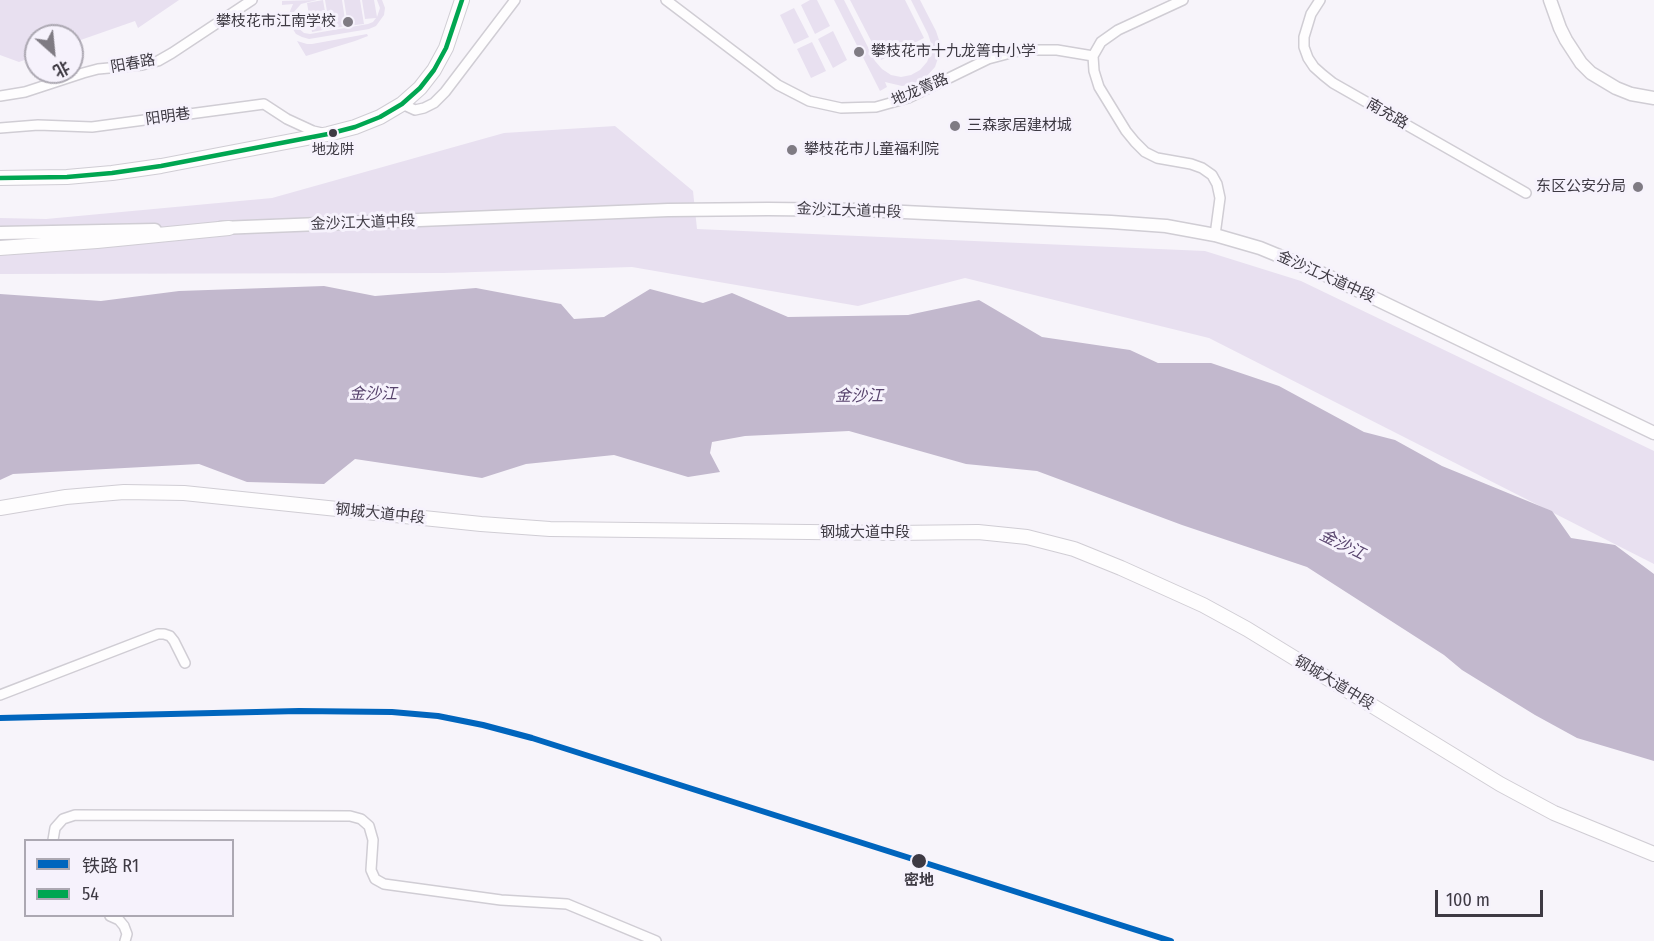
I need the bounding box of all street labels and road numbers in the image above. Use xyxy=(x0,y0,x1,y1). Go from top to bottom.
street label: 阳春路 xyxy=(109,51,157,77)
street label: 地龙箐路 xyxy=(889,70,951,110)
street label: 南充路 xyxy=(1363,95,1411,133)
street label: 阳明巷 xyxy=(144,105,192,129)
street label: 金沙江大道中段 xyxy=(796,200,902,222)
street label: 金沙江大道中段 xyxy=(310,212,416,234)
street label: 金沙江大道中段 xyxy=(1274,247,1378,307)
street label: 钢城大道中段 xyxy=(334,500,426,528)
street label: 钢城大道中段 xyxy=(820,524,910,542)
street label: 钢城大道中段 xyxy=(1291,652,1377,714)

